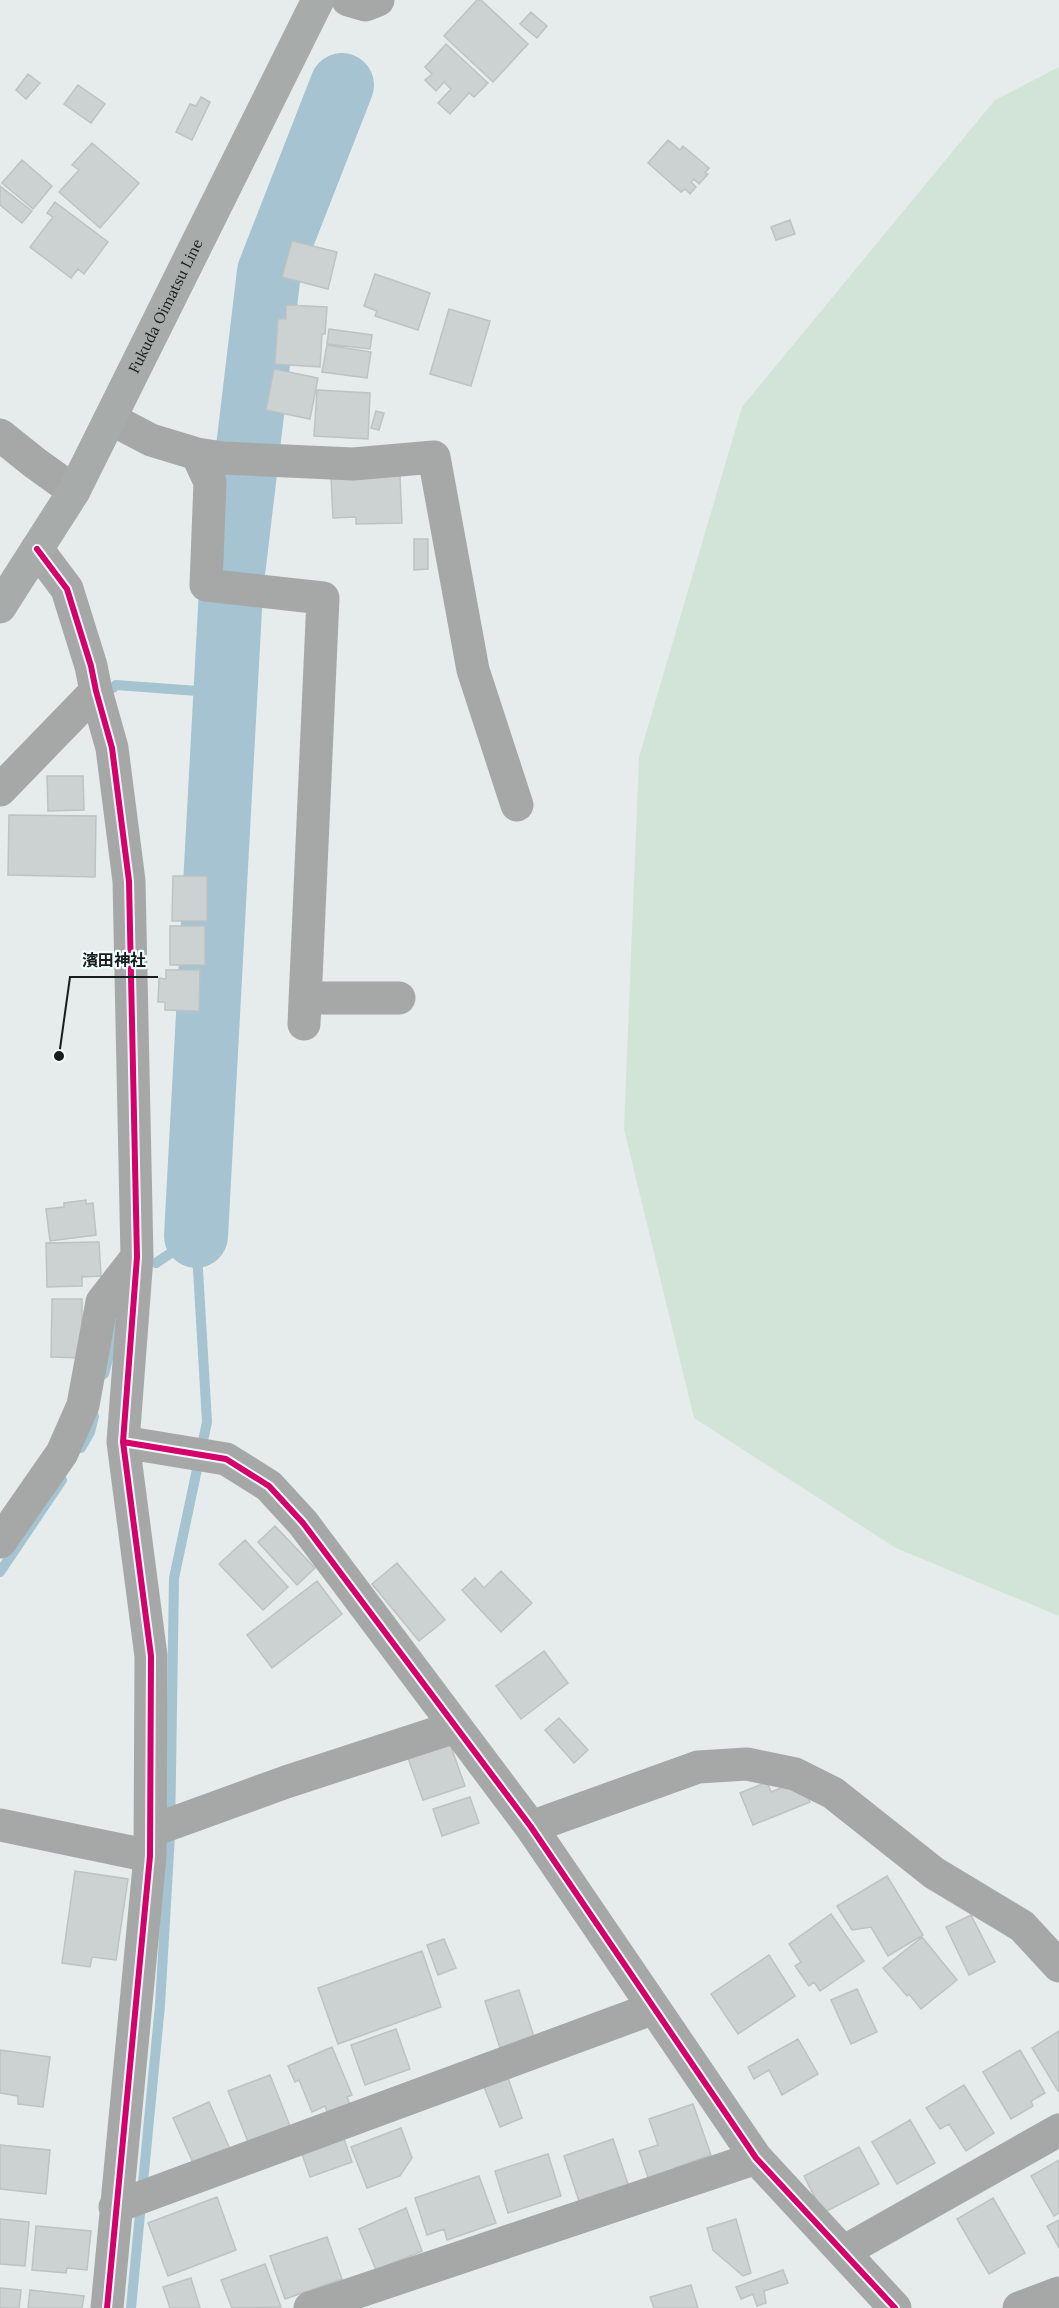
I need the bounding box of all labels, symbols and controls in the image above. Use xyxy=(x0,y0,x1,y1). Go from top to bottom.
street label: Fukuda Oimatsu Line xyxy=(124,236,207,376)
callout: 濱田神社 xyxy=(70,943,158,977)
text: 濱田神社 xyxy=(82,950,146,970)

